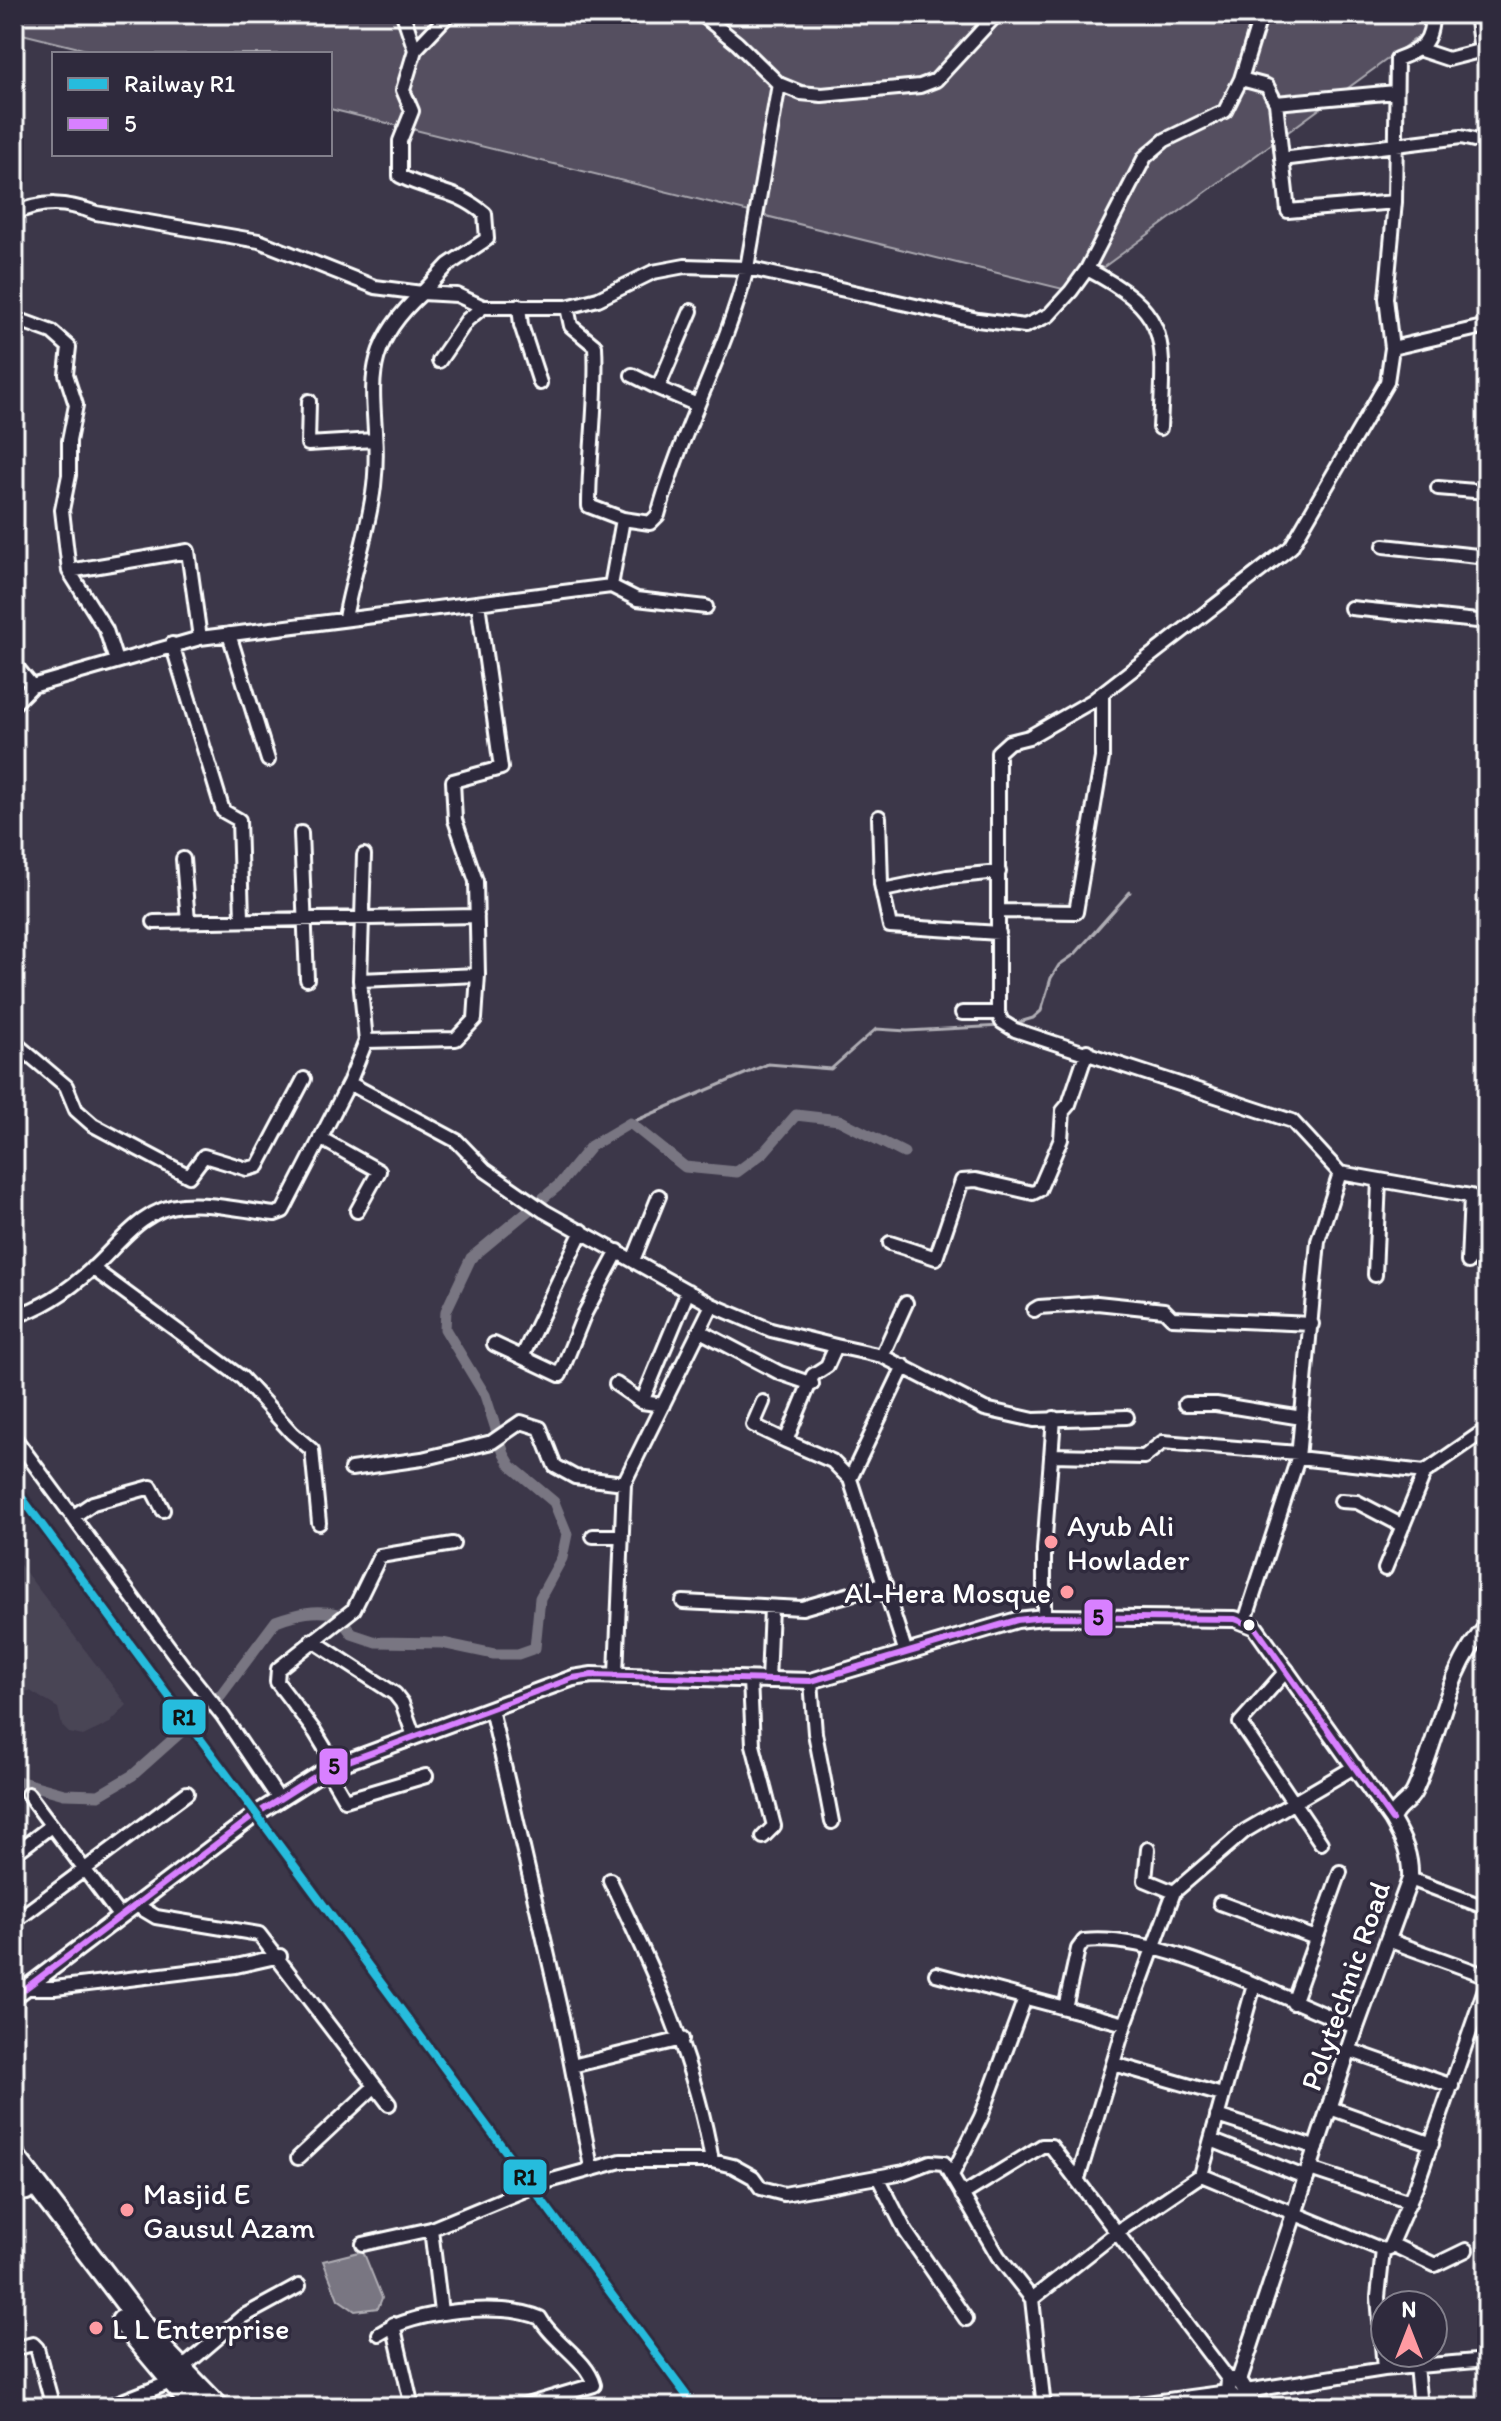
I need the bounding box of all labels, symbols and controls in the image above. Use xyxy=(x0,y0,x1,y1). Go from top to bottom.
legend xyxy=(52,52,332,156)
text: Railway R1 xyxy=(124,69,235,98)
text: 5 xyxy=(124,109,137,138)
place label: Ayub Ali Howlader xyxy=(1067,1507,1190,1578)
marker: Ayub Ali Howlader xyxy=(1042,1533,1060,1551)
place label: Al-Hera Mosque xyxy=(844,1574,1051,1611)
marker: Al-Hera Mosque xyxy=(1058,1583,1076,1601)
line badge: 5 xyxy=(1083,1598,1114,1637)
text: 5 xyxy=(1092,1604,1104,1631)
unlabelled marker xyxy=(1241,1617,1257,1633)
line badge: R1 xyxy=(161,1698,207,1736)
text: R1 xyxy=(172,1704,197,1731)
line badge: 5 xyxy=(318,1747,349,1786)
text: 5 xyxy=(328,1753,340,1780)
street label: Polytechnic Road xyxy=(1292,1877,1398,2095)
line badge: R1 xyxy=(502,2158,548,2196)
text: R1 xyxy=(513,2164,538,2191)
place label: Masjid E Gausul Azam xyxy=(143,2175,315,2246)
marker: Masjid E Gausul Azam xyxy=(118,2201,136,2219)
north arrow xyxy=(1369,2289,1449,2369)
text: N xyxy=(1402,2296,1416,2323)
place label: L L Enterprise xyxy=(112,2310,289,2347)
marker: L L Enterprise xyxy=(87,2319,105,2337)

